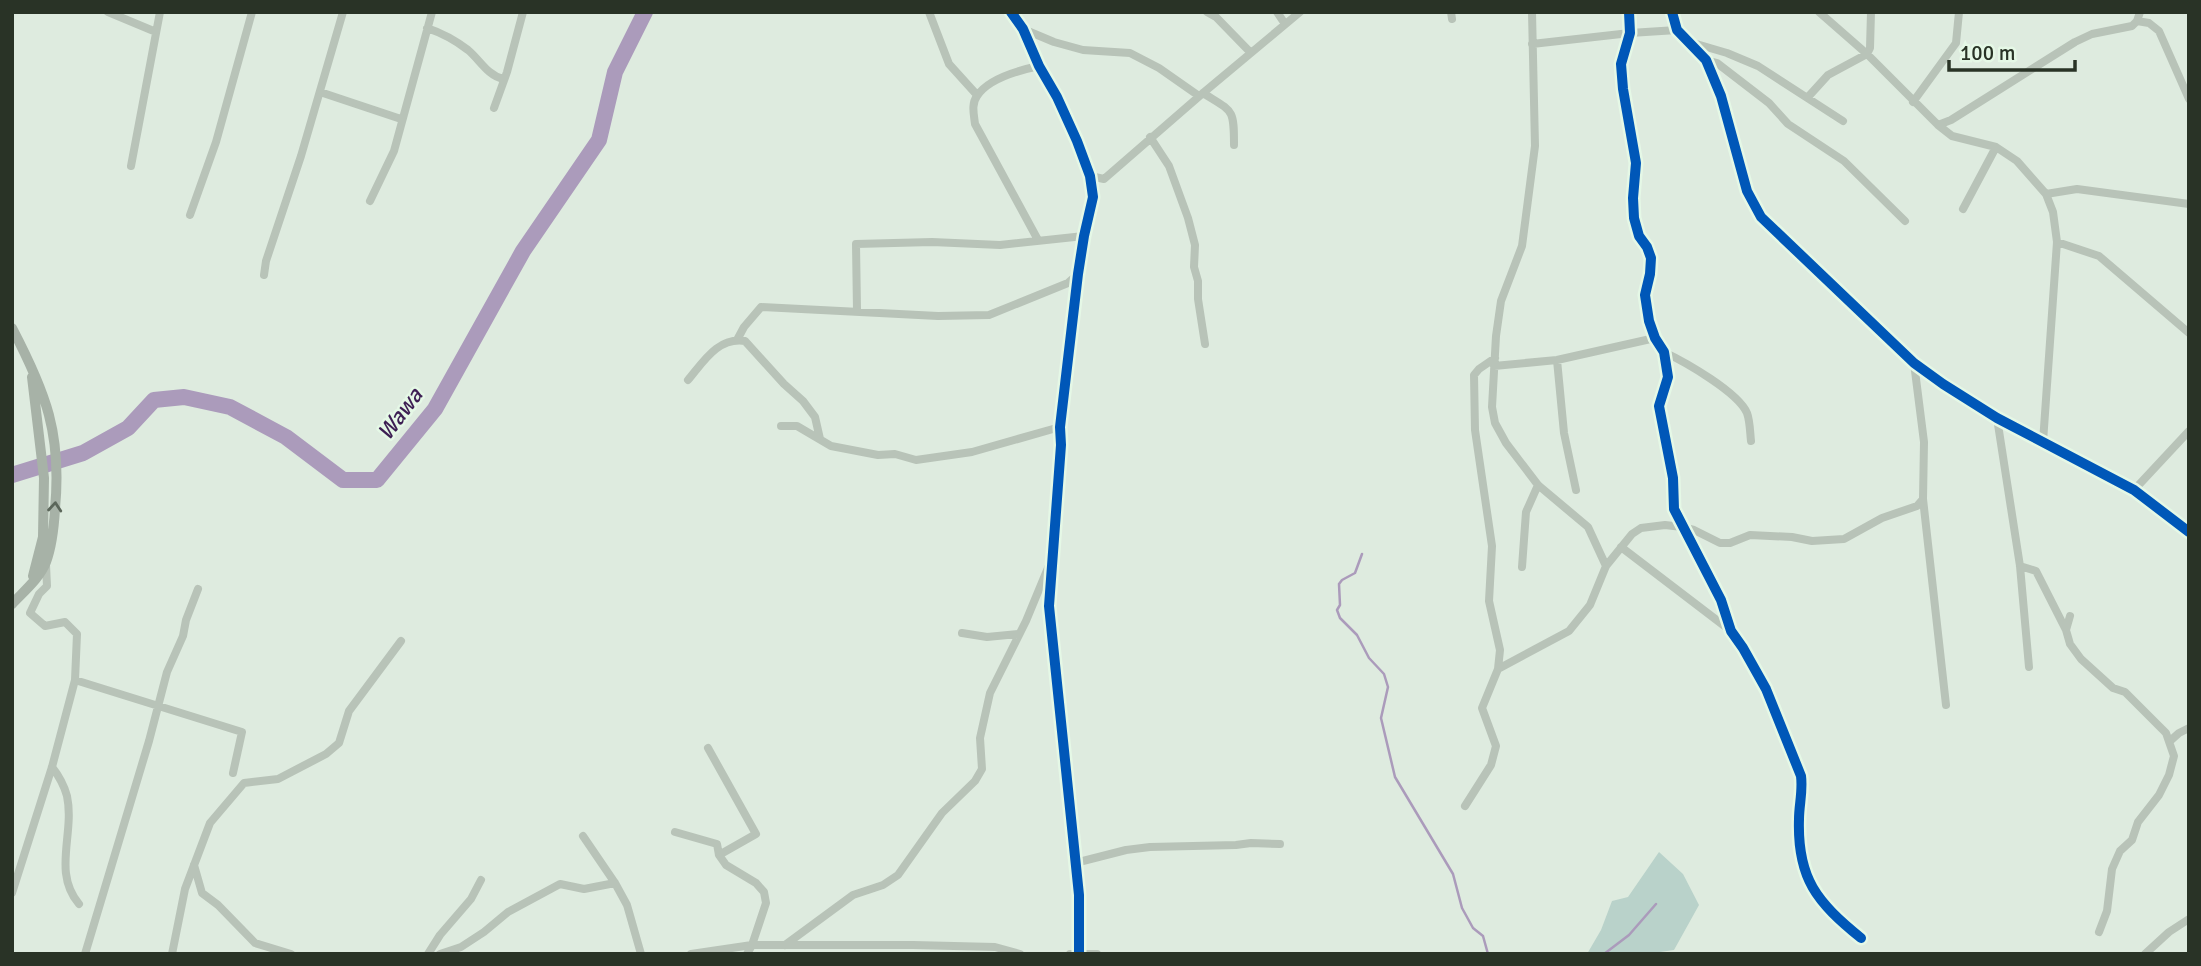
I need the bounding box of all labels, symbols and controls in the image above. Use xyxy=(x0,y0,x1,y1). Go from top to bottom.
scale bar xyxy=(1949,28,2075,72)
text: 100 m xyxy=(1960,40,2015,66)
water label: Wawa xyxy=(371,381,430,446)
one-way arrow xyxy=(47,501,62,512)

